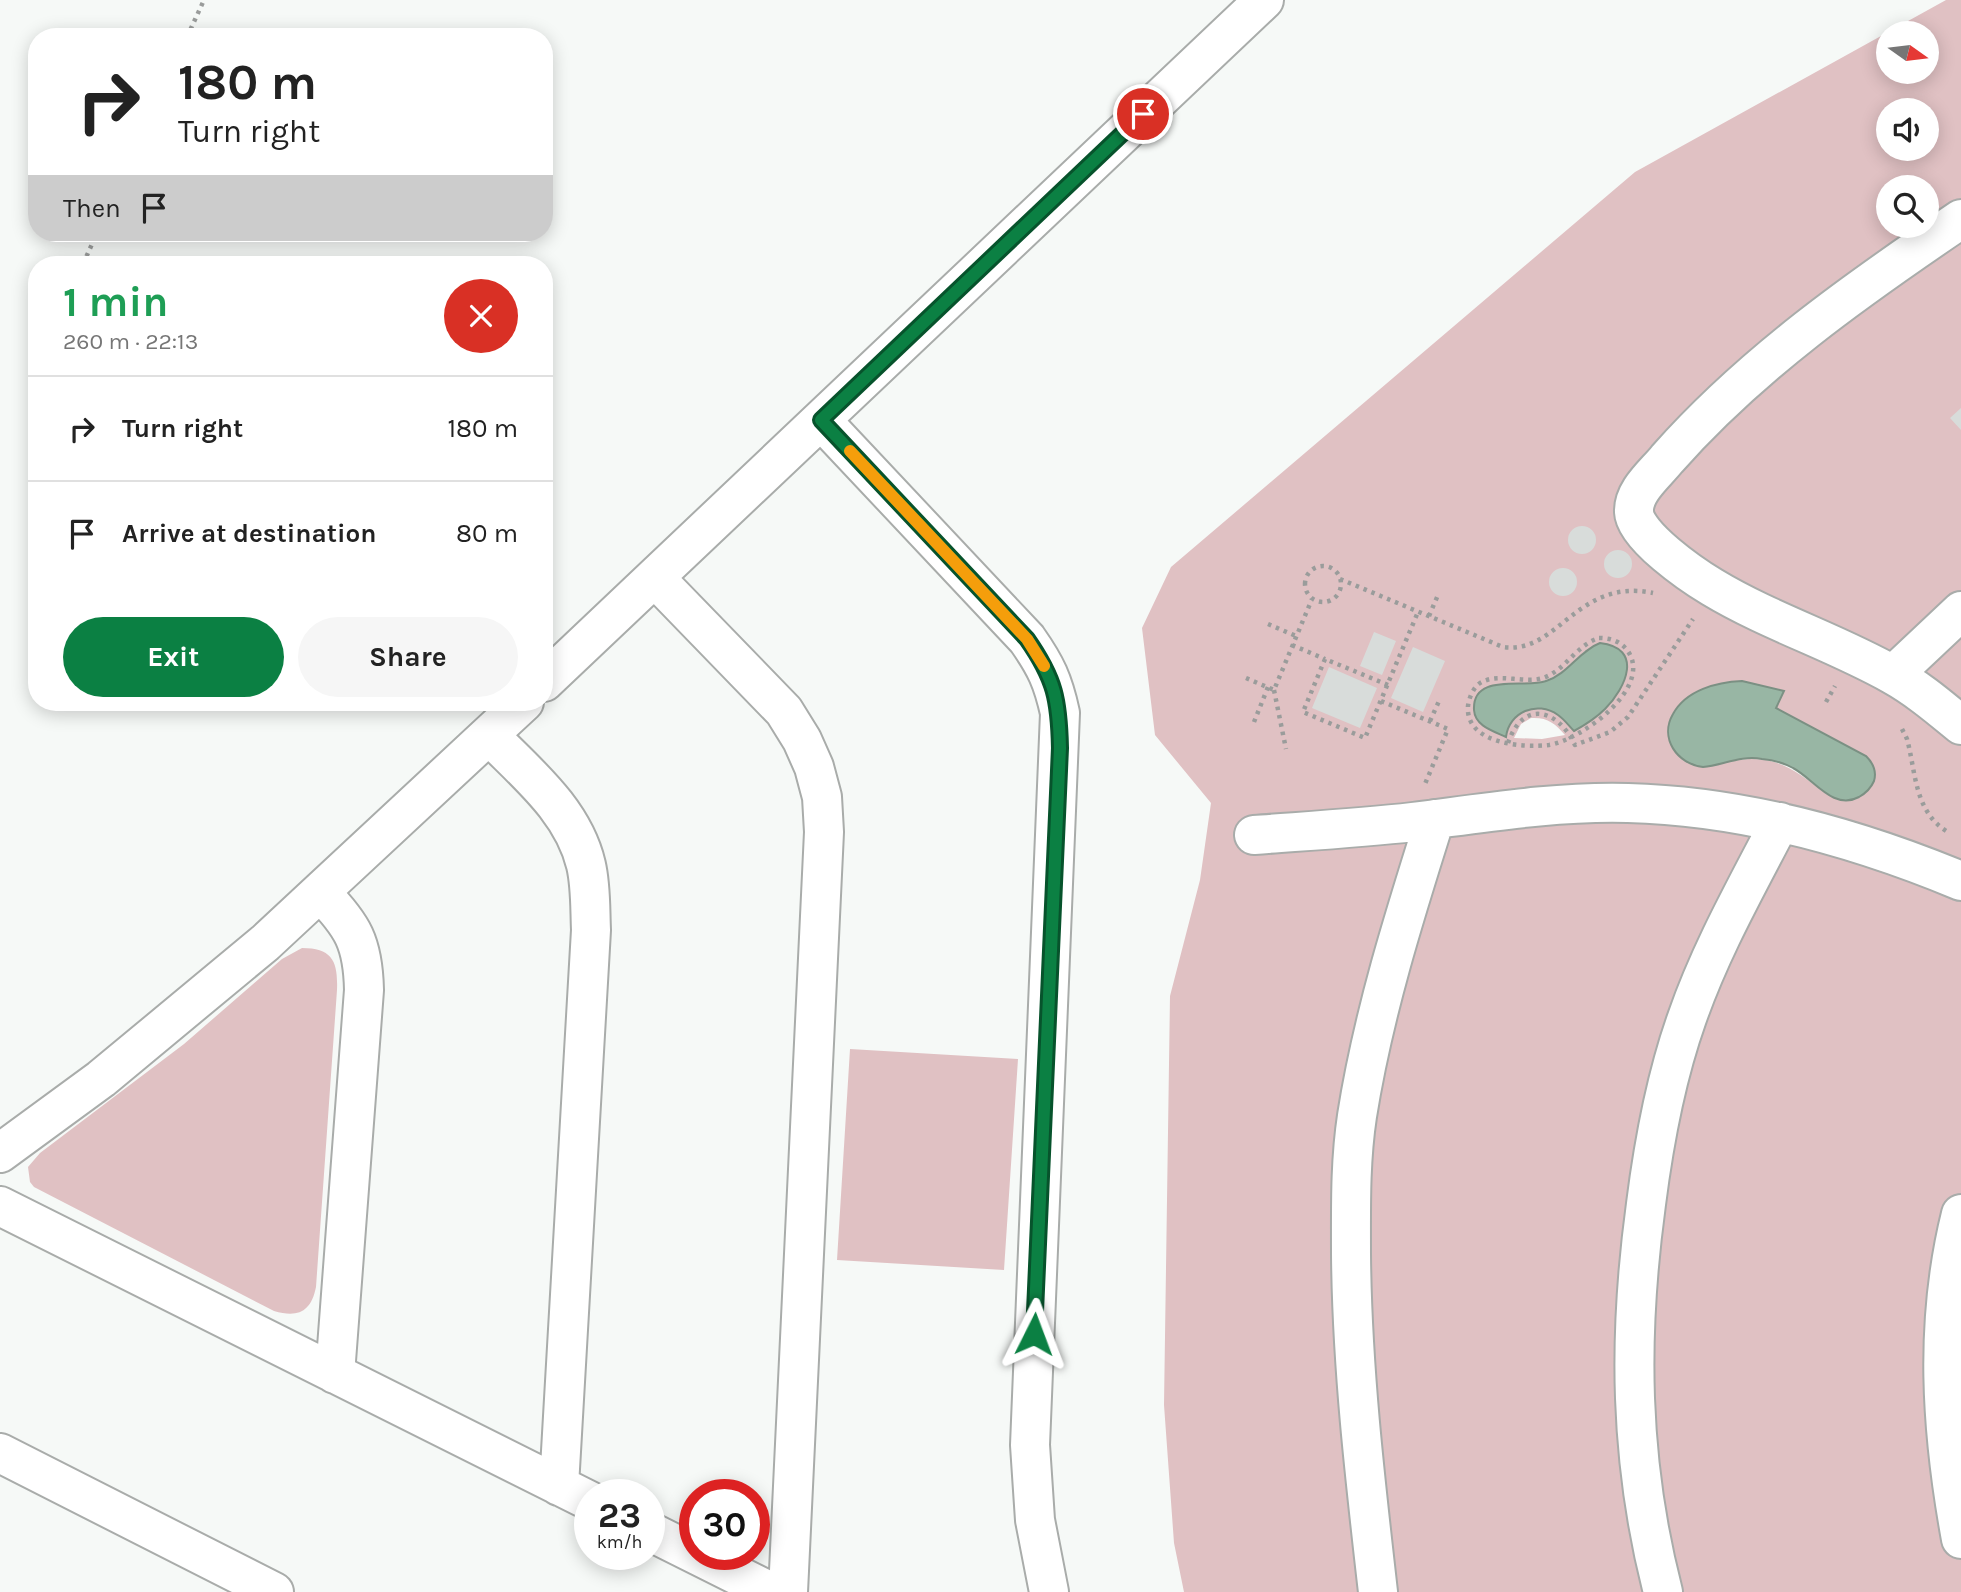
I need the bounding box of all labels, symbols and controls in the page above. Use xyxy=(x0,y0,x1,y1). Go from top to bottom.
north arrow xyxy=(1876,21,1939,84)
map controls xyxy=(1876,21,1939,238)
text: 180 m xyxy=(178,54,317,111)
icon: right xyxy=(63,56,154,147)
pin xyxy=(1113,84,1173,144)
icon: arrive xyxy=(1124,95,1162,133)
button: sound xyxy=(1876,98,1939,161)
text: Turn right xyxy=(178,113,320,150)
button: search xyxy=(1876,175,1939,238)
icon: arrive xyxy=(135,189,173,227)
text: Then xyxy=(63,193,121,224)
text: 1 min xyxy=(63,277,168,327)
button: close xyxy=(444,279,518,353)
text: 260 m · 22:13 xyxy=(63,328,198,355)
icon: right xyxy=(63,410,101,448)
text: Turn right xyxy=(122,413,243,444)
text: 180 m xyxy=(448,413,518,444)
icon: arrive xyxy=(63,515,101,553)
text: Arrive at destination xyxy=(122,518,376,549)
text: 80 m xyxy=(456,518,518,549)
button: Exit xyxy=(63,617,284,697)
button: Share xyxy=(298,617,518,697)
position arrow xyxy=(997,1297,1071,1371)
speed limit sign: 30 xyxy=(679,1479,770,1570)
text: 23 xyxy=(598,1495,641,1536)
text: km/h xyxy=(597,1531,642,1553)

